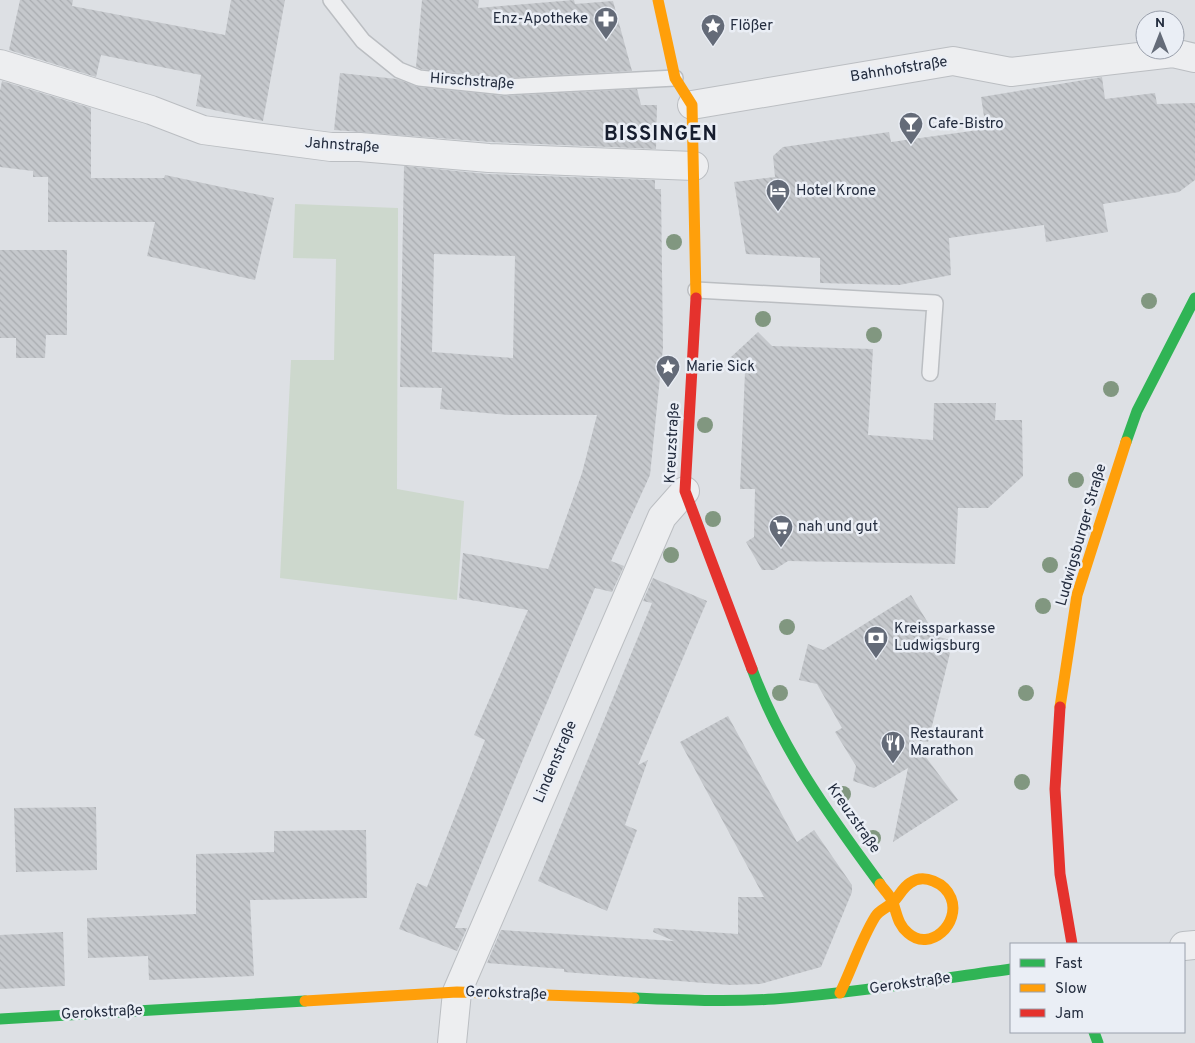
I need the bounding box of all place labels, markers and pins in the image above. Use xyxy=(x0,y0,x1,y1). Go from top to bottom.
pharmacy icon: Enz-Apotheke xyxy=(593,6,619,40)
place label: Enz-Apotheke xyxy=(493,10,588,29)
place icon: Flößer xyxy=(700,13,726,47)
place label: Flößer xyxy=(730,17,773,36)
bar icon: Cafe-Bistro xyxy=(898,111,924,145)
place label: Cafe-Bistro xyxy=(928,115,1004,134)
hotel icon: Hotel Krone xyxy=(765,178,791,212)
place label: Hotel Krone xyxy=(796,182,876,201)
place icon: Marie Sick xyxy=(655,354,681,388)
place label: Marie Sick xyxy=(686,358,755,377)
supermarket icon: nah und gut xyxy=(768,514,794,548)
place label: nah und gut xyxy=(798,518,878,537)
place label: Kreissparkasse Ludwigsburg xyxy=(894,620,995,656)
bank icon: Kreissparkasse Ludwigsburg xyxy=(863,625,889,659)
place label: Restaurant Marathon xyxy=(910,725,984,761)
restaurant icon: Restaurant Marathon xyxy=(880,730,906,764)

